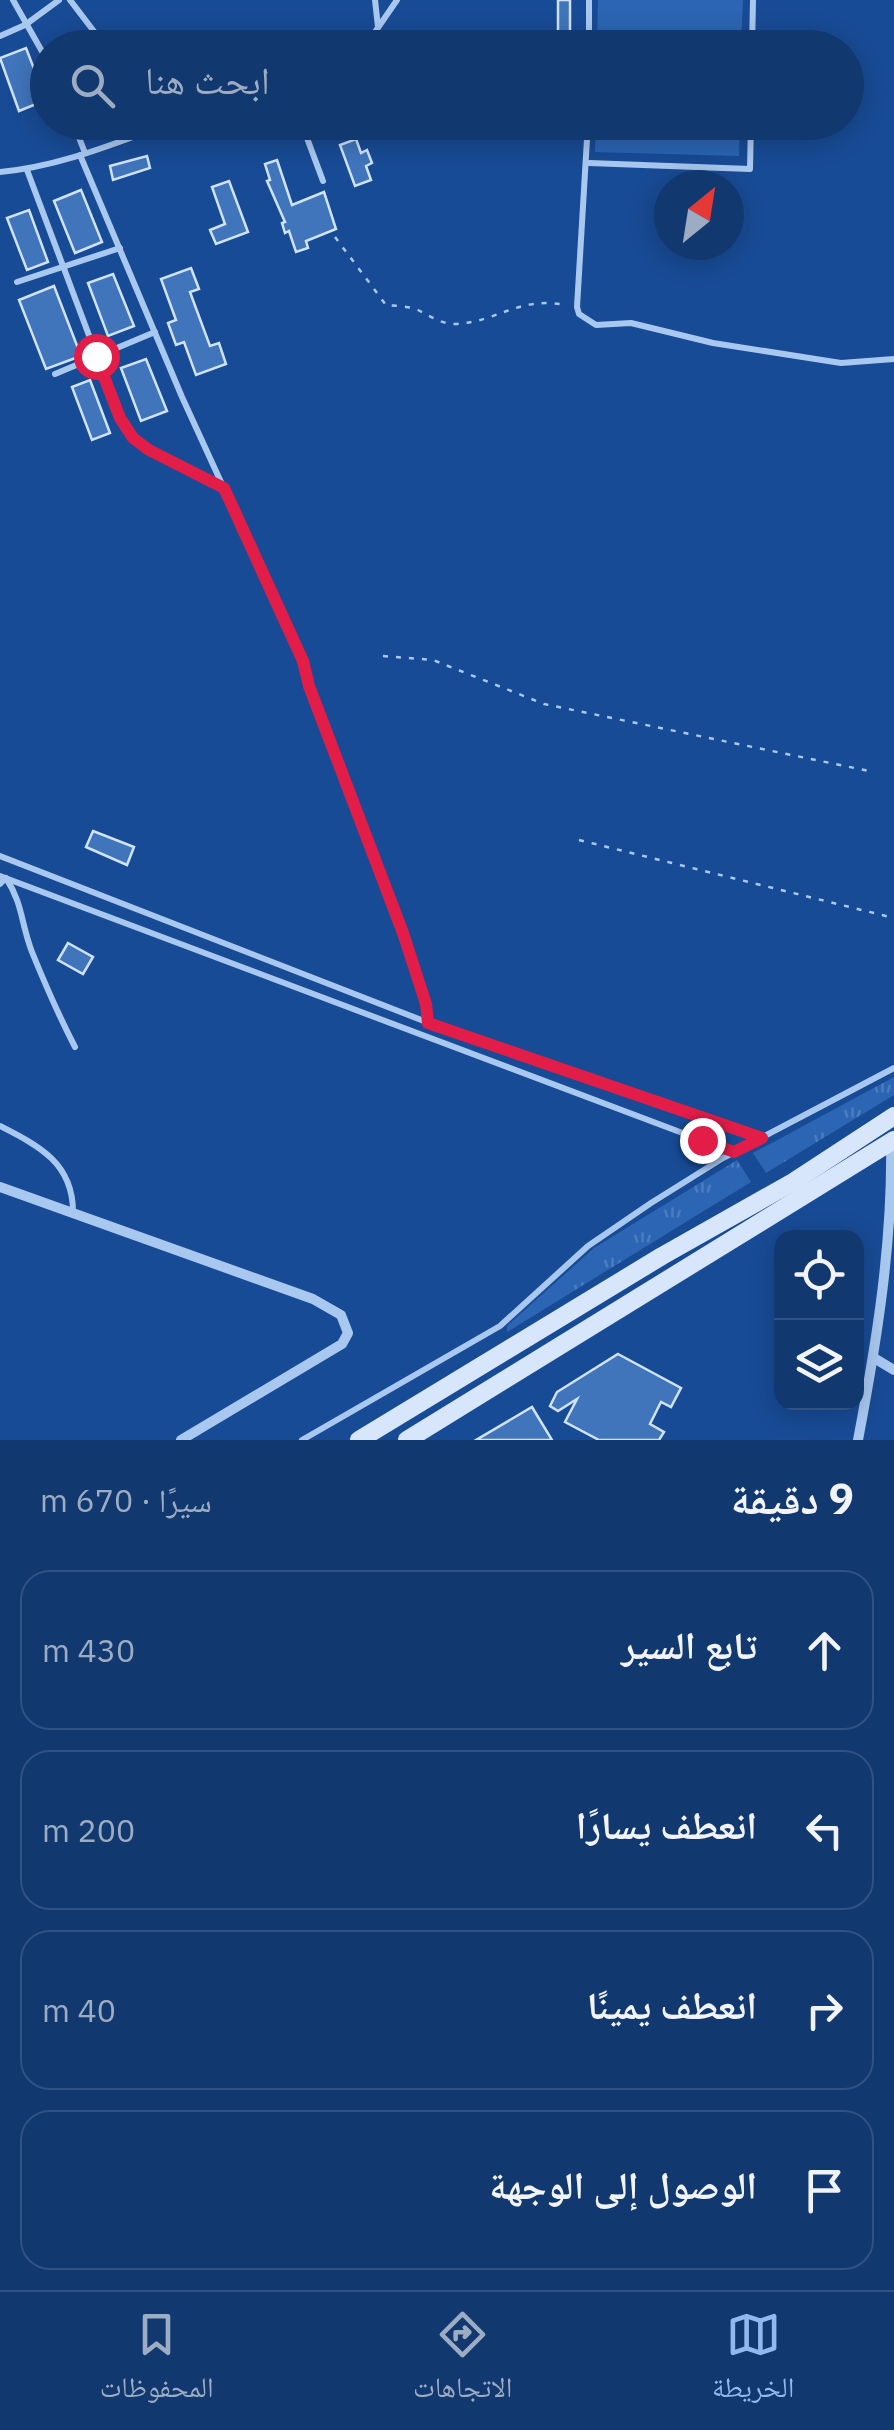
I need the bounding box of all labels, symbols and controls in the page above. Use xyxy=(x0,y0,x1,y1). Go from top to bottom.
search box xyxy=(30,30,864,140)
text: ابحث هنا xyxy=(145,55,270,104)
icon: search xyxy=(65,58,120,113)
north arrow xyxy=(654,170,744,260)
route start xyxy=(74,334,120,380)
route end xyxy=(680,1118,726,1164)
map controls xyxy=(774,1230,864,1410)
button: locate xyxy=(774,1230,864,1320)
button: layers xyxy=(774,1320,864,1410)
text: 9 دقيقة xyxy=(731,1471,854,1526)
text: سيرًا · 670 m xyxy=(40,1479,212,1521)
text: تابع السير xyxy=(621,1620,757,1669)
icon: ahead xyxy=(797,1623,852,1678)
text: 430 m xyxy=(42,1629,135,1671)
text: انعطف يسارًا xyxy=(576,1800,757,1849)
icon: left xyxy=(797,1803,852,1858)
text: 200 m xyxy=(42,1809,135,1851)
text: انعطف يمينًا xyxy=(587,1980,757,2029)
icon: right xyxy=(797,1983,852,2038)
text: 40 m xyxy=(42,1989,116,2031)
text: الوصول إلى الوجهة xyxy=(489,2160,757,2209)
icon: arrive xyxy=(797,2163,852,2218)
tab: المحفوظات xyxy=(100,2307,214,2415)
tab: الاتجاهات xyxy=(413,2307,512,2415)
tab: الخريطة xyxy=(712,2307,794,2415)

